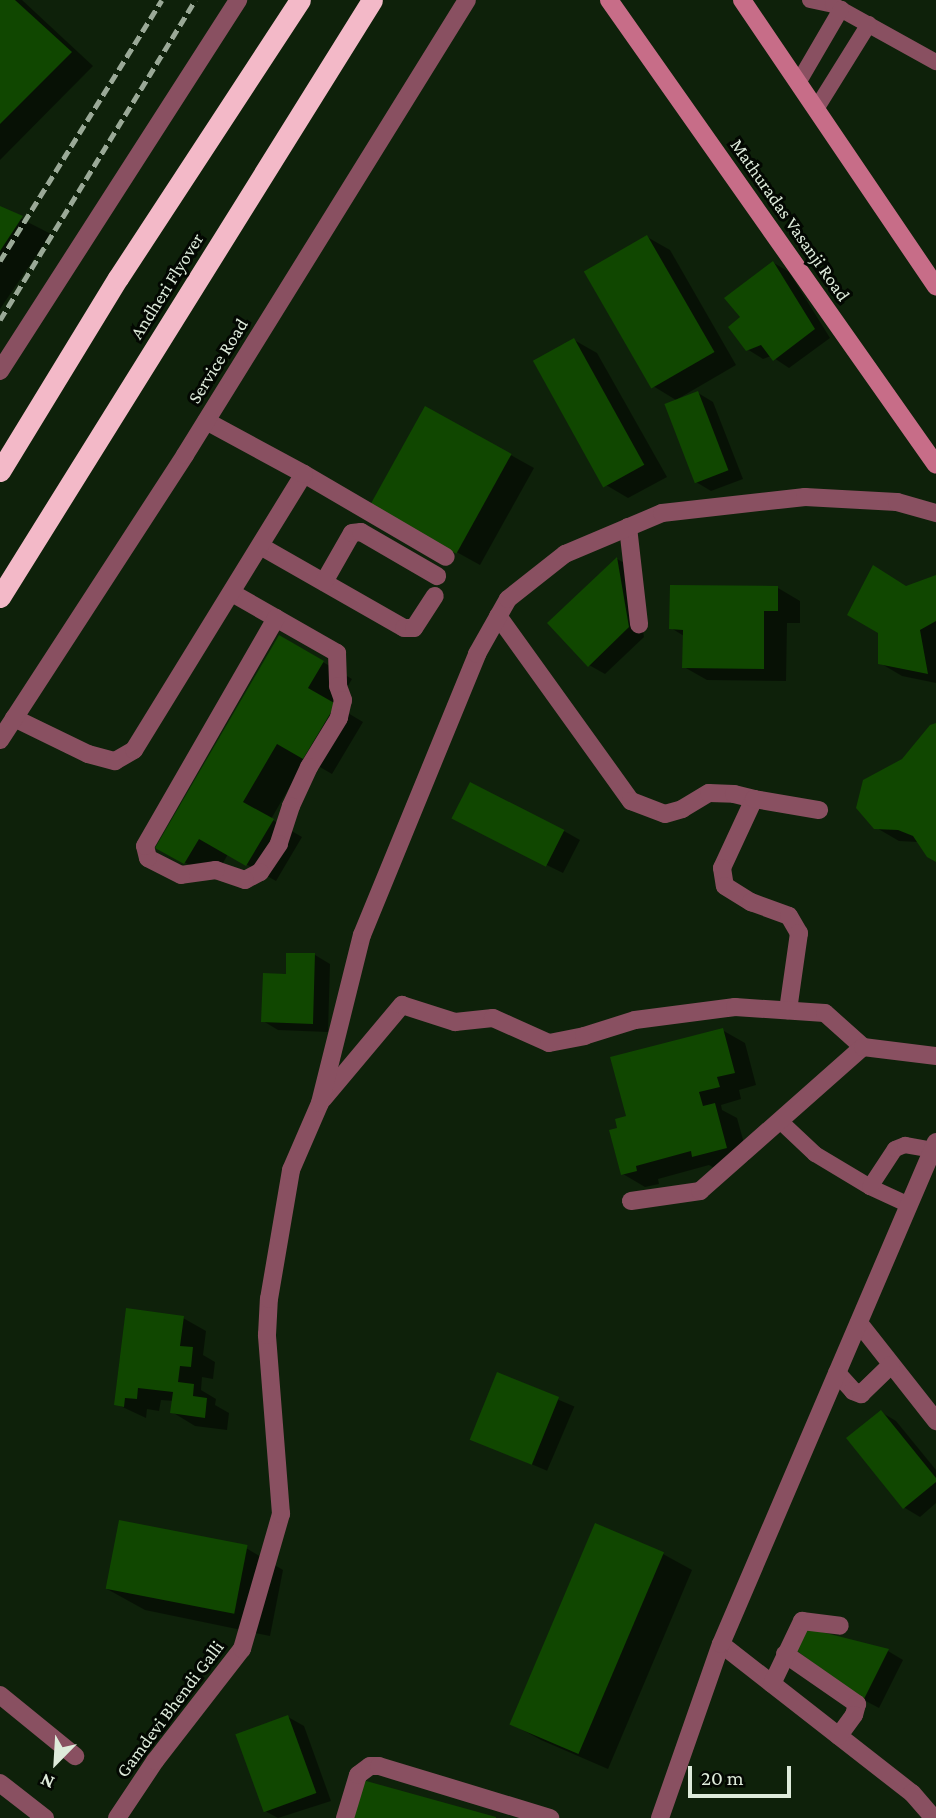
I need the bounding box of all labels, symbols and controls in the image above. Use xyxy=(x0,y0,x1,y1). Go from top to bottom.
street label: Mathuradas Vasanji Road xyxy=(725,134,855,306)
street label: Andheri Flyover xyxy=(125,229,209,343)
street label: Service Road xyxy=(183,314,253,408)
street label: Gamdevi Bhendi Galli xyxy=(111,1636,229,1782)
north arrow xyxy=(21,1727,91,1797)
scale bar xyxy=(691,1752,794,1796)
text: 20 m xyxy=(701,1766,744,1790)
text: N xyxy=(37,1769,57,1794)

